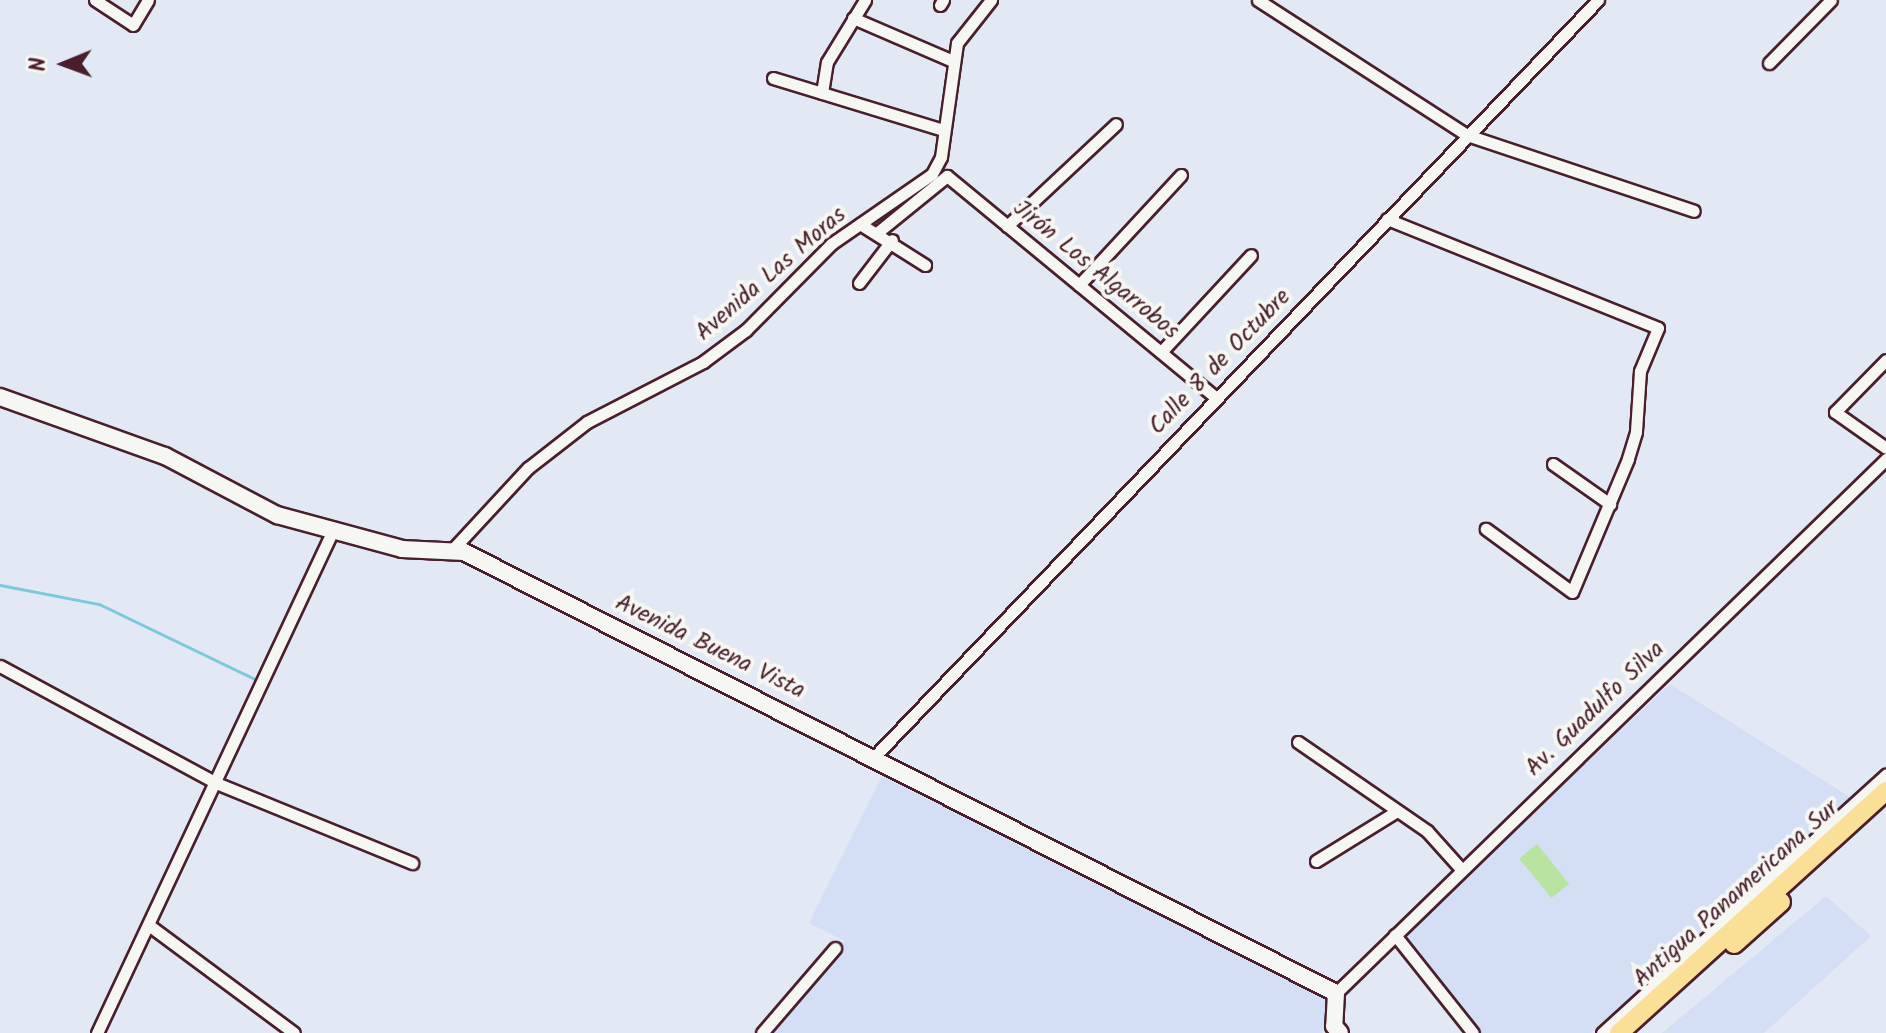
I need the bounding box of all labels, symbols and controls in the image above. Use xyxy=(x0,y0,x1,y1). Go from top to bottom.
north arrow xyxy=(24,24,104,104)
text: N xyxy=(22,57,57,72)
street label: Jirón Los Algarrobos xyxy=(1007,194,1185,346)
street label: Avenida Las Moras xyxy=(690,201,852,347)
street label: Calle 8 de Octubre xyxy=(1143,283,1297,441)
street label: Avenida Buena Vista xyxy=(610,589,810,705)
street label: Av. Guadulfo Silva xyxy=(1519,635,1671,783)
street label: Antigua Panamericana Sur xyxy=(1628,794,1844,994)

